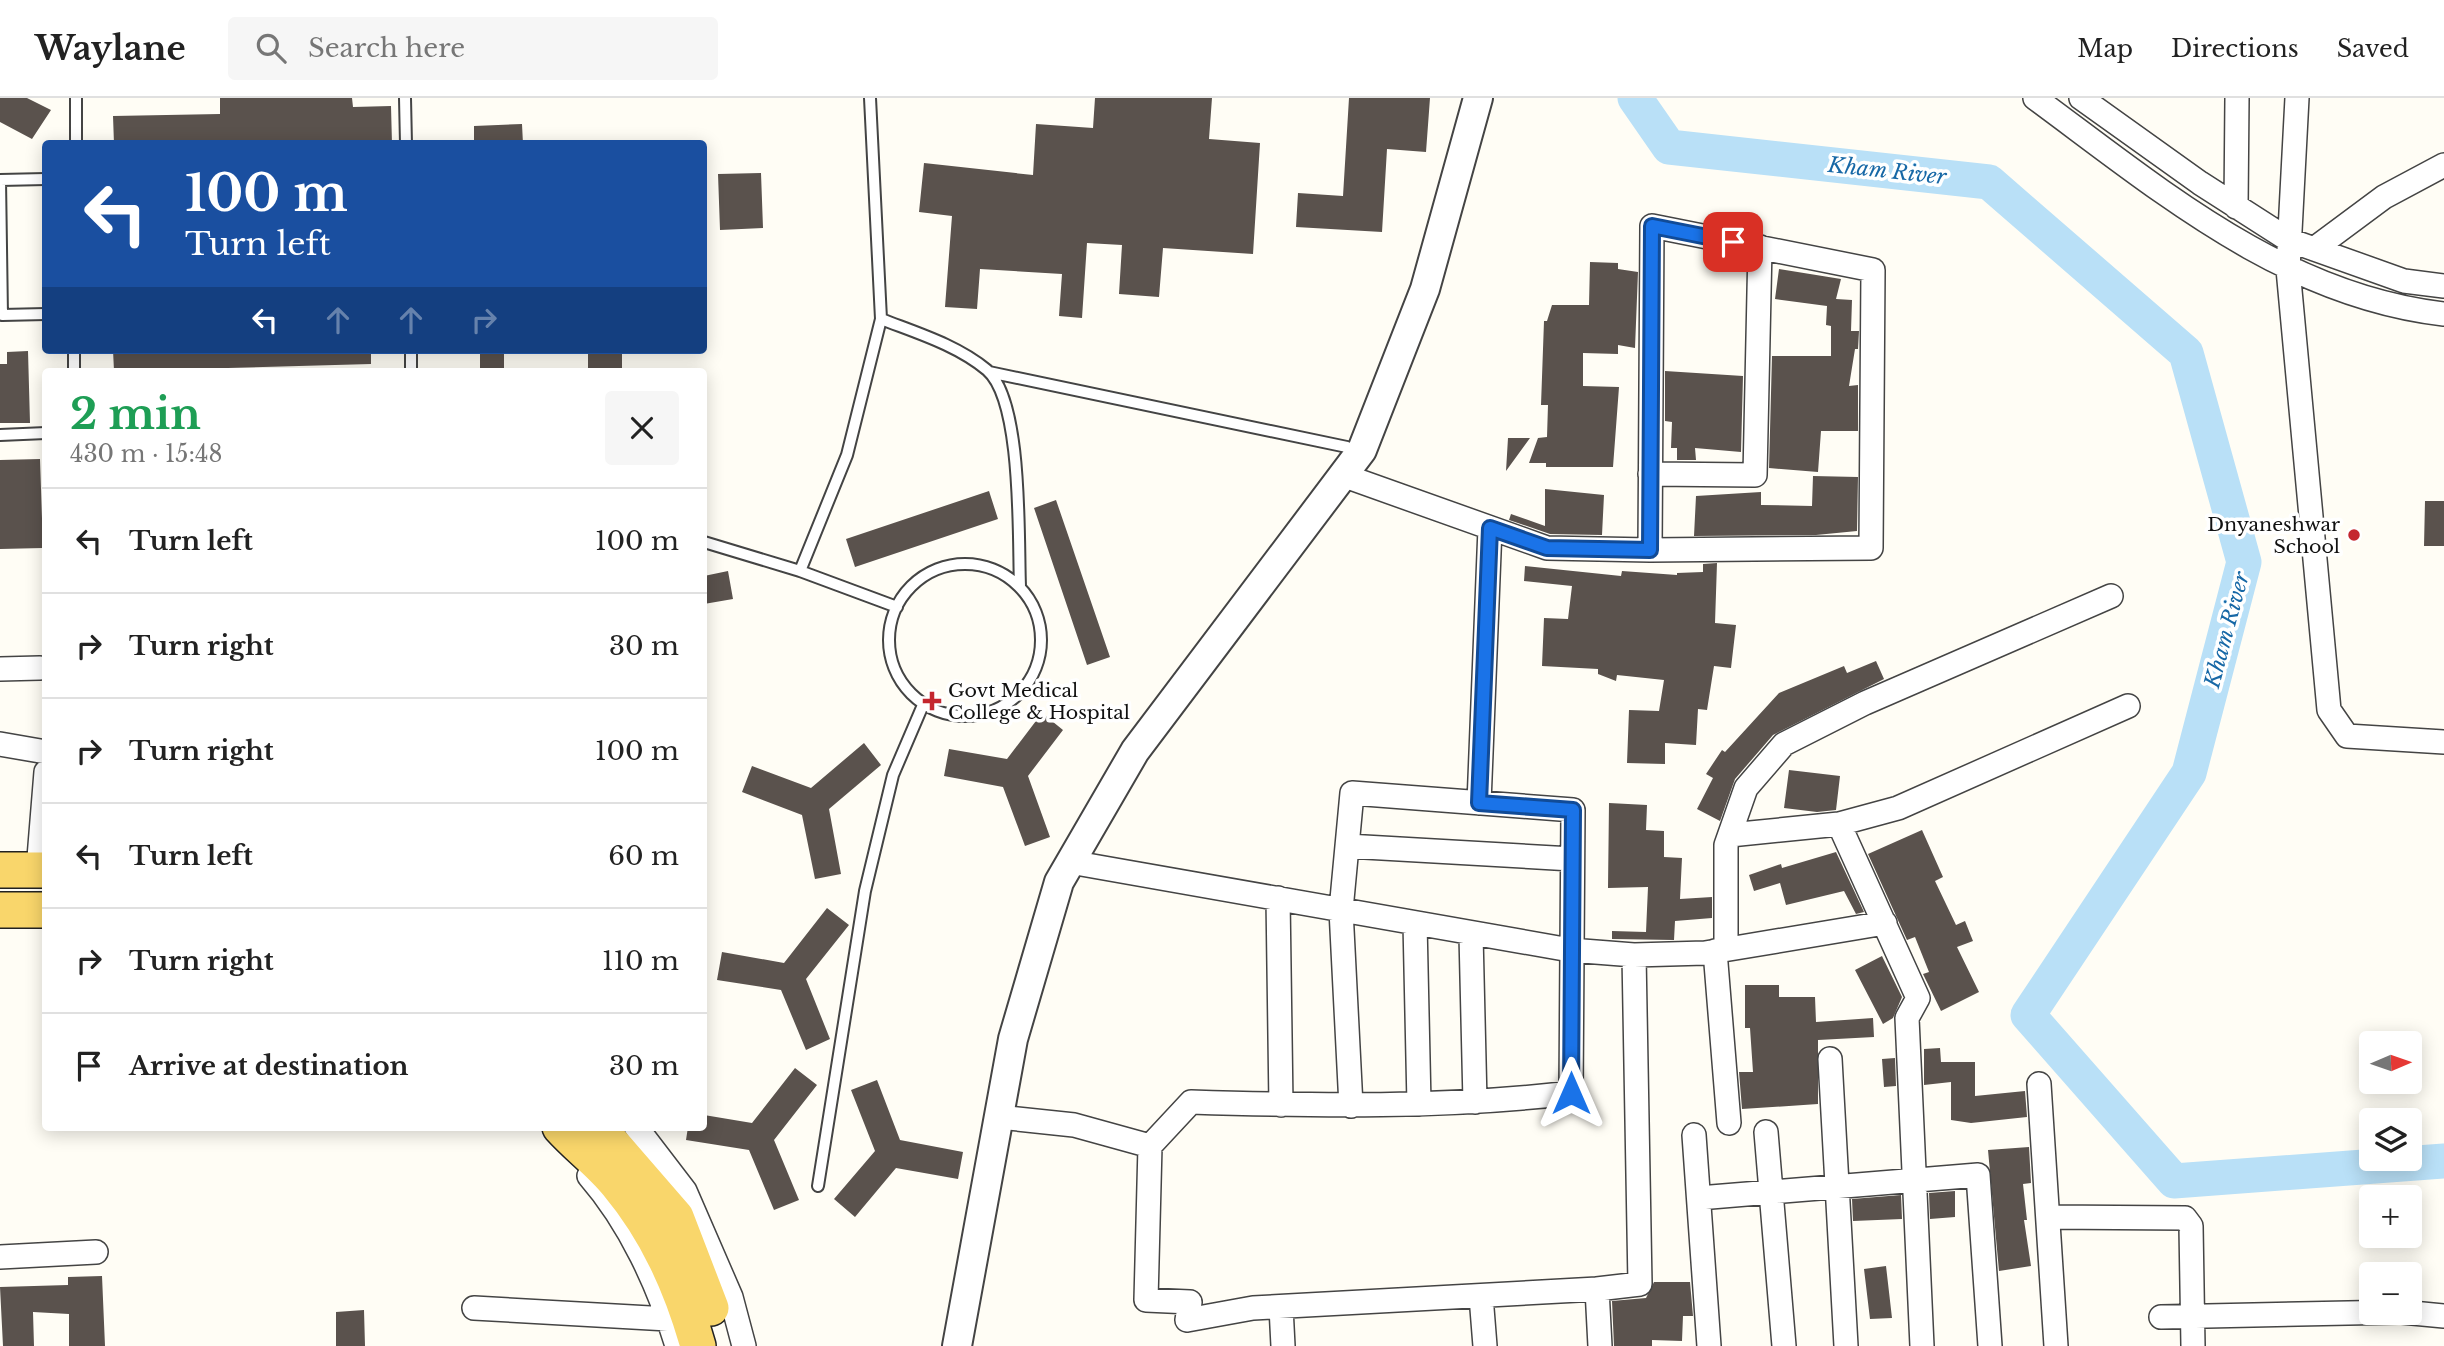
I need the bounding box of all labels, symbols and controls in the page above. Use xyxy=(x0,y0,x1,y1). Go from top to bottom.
search box xyxy=(228,17,718,80)
text: Waylane xyxy=(35,28,186,69)
icon: search xyxy=(252,29,290,67)
text: Search here xyxy=(308,32,465,64)
text: Map xyxy=(2077,34,2133,63)
text: Directions xyxy=(2171,34,2299,63)
text: Saved xyxy=(2337,34,2409,63)
water label: Kham River xyxy=(1826,152,1949,190)
text: 100 m xyxy=(185,163,348,224)
icon: left xyxy=(70,168,161,259)
pin xyxy=(1703,212,1763,272)
icon: arrive xyxy=(1714,223,1752,261)
text: Turn left xyxy=(185,224,331,264)
icon: left xyxy=(246,301,284,339)
icon: ahead xyxy=(319,301,357,339)
icon: ahead xyxy=(392,301,430,339)
icon: right xyxy=(465,301,503,339)
text: 2 min xyxy=(70,388,201,440)
button: close xyxy=(605,391,679,465)
text: 430 m · 15:48 xyxy=(70,440,222,468)
place label: Dnyaneshwar School xyxy=(2207,513,2340,558)
icon: left xyxy=(70,522,108,560)
text: Turn left xyxy=(129,525,253,557)
text: 100 m xyxy=(595,525,679,557)
marker: Dnyaneshwar School xyxy=(2346,527,2362,543)
water label: Kham River xyxy=(2199,568,2255,692)
icon: right xyxy=(70,627,108,665)
text: Turn right xyxy=(129,630,274,662)
text: 30 m xyxy=(609,630,679,662)
place label: Govt Medical College & Hospital xyxy=(948,679,1130,724)
marker: Govt Medical College & Hospital xyxy=(922,691,942,711)
icon: right xyxy=(70,732,108,770)
text: Turn right xyxy=(129,735,274,767)
text: 100 m xyxy=(595,735,679,767)
icon: left xyxy=(70,837,108,875)
text: Turn left xyxy=(129,840,253,872)
text: 60 m xyxy=(608,840,679,872)
icon: right xyxy=(70,942,108,980)
text: Turn right xyxy=(129,945,274,977)
text: 110 m xyxy=(602,945,679,977)
north arrow xyxy=(2359,1031,2422,1094)
map controls xyxy=(2359,1031,2422,1325)
icon: arrive xyxy=(70,1047,108,1085)
text: Arrive at destination xyxy=(129,1050,409,1082)
text: 30 m xyxy=(609,1050,679,1082)
position arrow xyxy=(1534,1056,1608,1130)
button: layers xyxy=(2359,1108,2422,1171)
button: + xyxy=(2359,1185,2422,1248)
button: − xyxy=(2359,1262,2422,1325)

